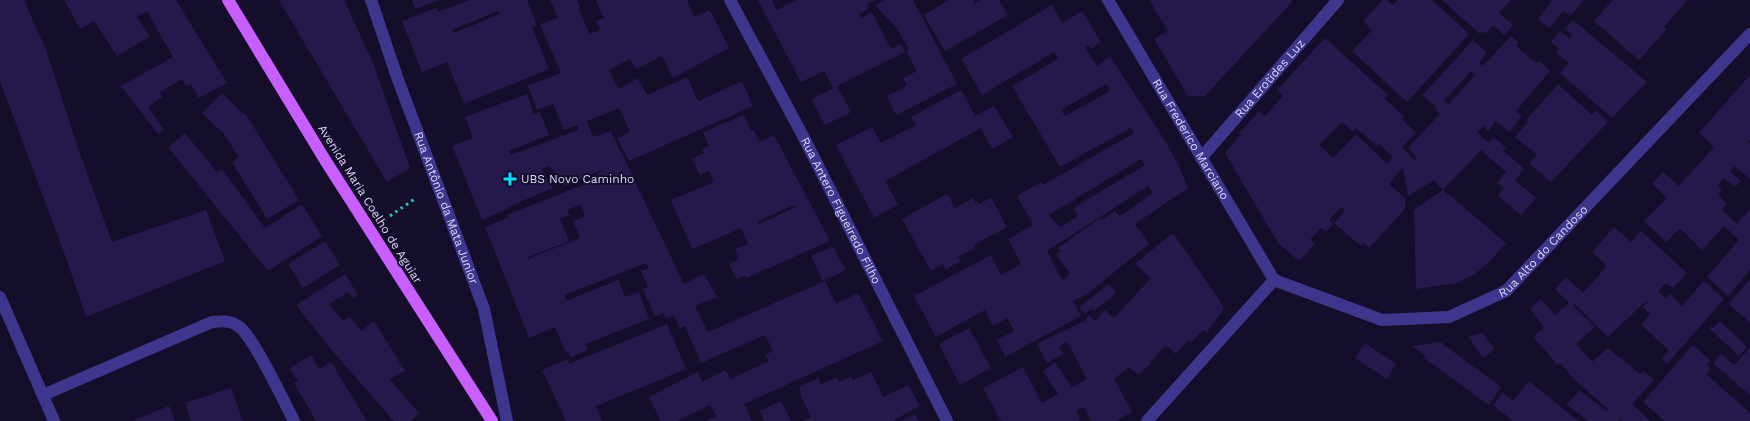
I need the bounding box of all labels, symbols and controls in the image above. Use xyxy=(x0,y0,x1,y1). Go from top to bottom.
street label: Rua Erotides Luz xyxy=(1232,37,1308,121)
street label: Rua Frederico Marciano xyxy=(1149,76,1232,202)
street label: Avenida Maria Coelho de Aguiar xyxy=(315,122,425,286)
street label: Rua Antônio da Mata Junior xyxy=(411,130,481,286)
street label: Rua Antero Figueiredo Filho xyxy=(798,135,884,286)
marker: UBS Novo Caminho xyxy=(503,172,517,186)
place label: UBS Novo Caminho xyxy=(521,172,634,186)
street label: Rua Alto do Candoso xyxy=(1497,202,1591,300)

